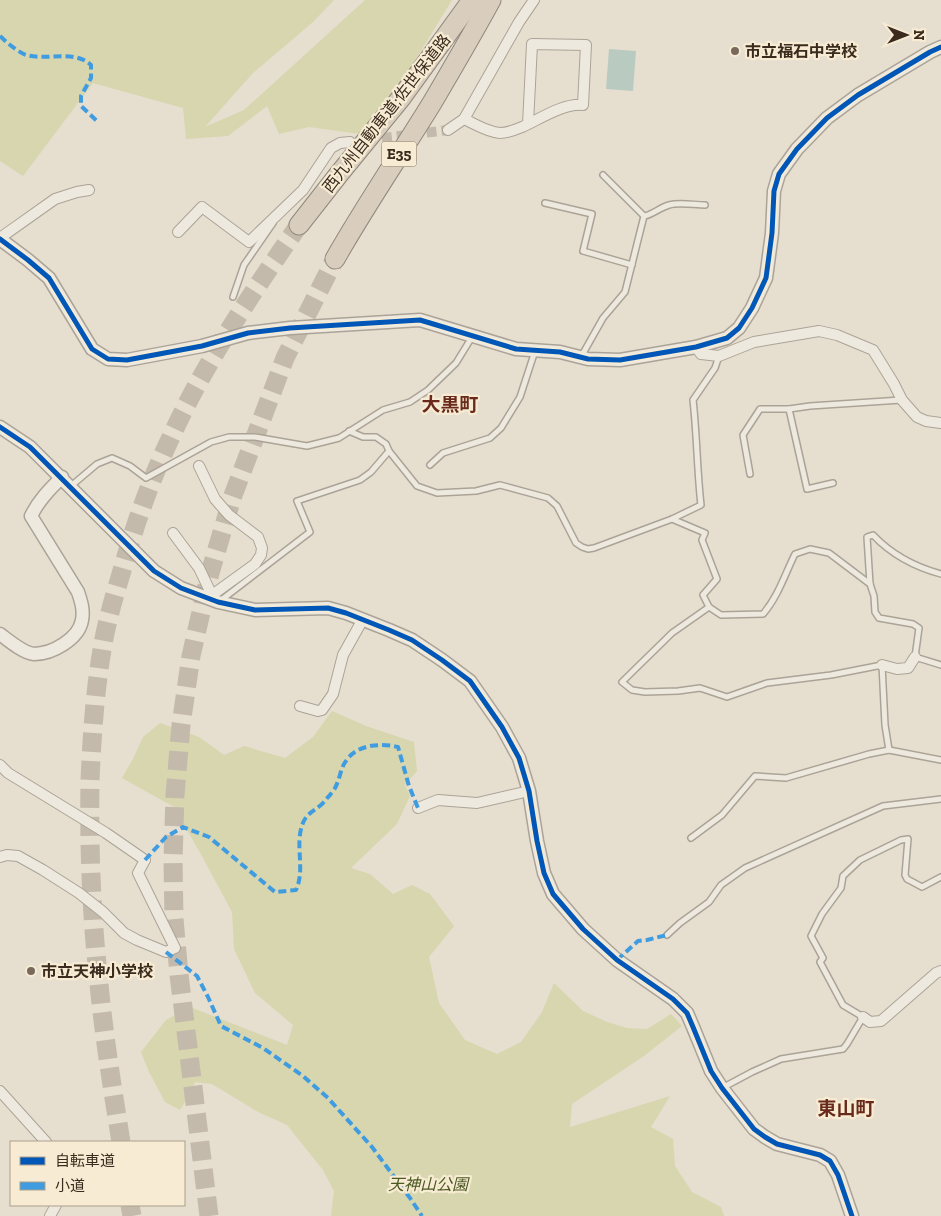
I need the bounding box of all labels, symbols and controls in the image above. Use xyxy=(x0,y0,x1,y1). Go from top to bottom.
north arrow xyxy=(881,10,931,60)
street label: 西九州自動車道;佐世保道路 xyxy=(319,30,454,196)
text: N xyxy=(910,30,927,41)
place label: 市立福石中学校 xyxy=(745,42,857,61)
marker: 市立福石中学校 xyxy=(729,45,741,57)
road number: E35 xyxy=(382,142,416,166)
district label: 大黒町 xyxy=(421,393,479,416)
place label: 市立天神小学校 xyxy=(41,962,153,981)
marker: 市立天神小学校 xyxy=(25,965,37,977)
district label: 東山町 xyxy=(817,1097,875,1120)
legend xyxy=(10,1141,185,1206)
text: 自転車道 xyxy=(55,1152,115,1170)
park label: 天神山公園 xyxy=(388,1175,470,1194)
text: 小道 xyxy=(55,1177,85,1195)

